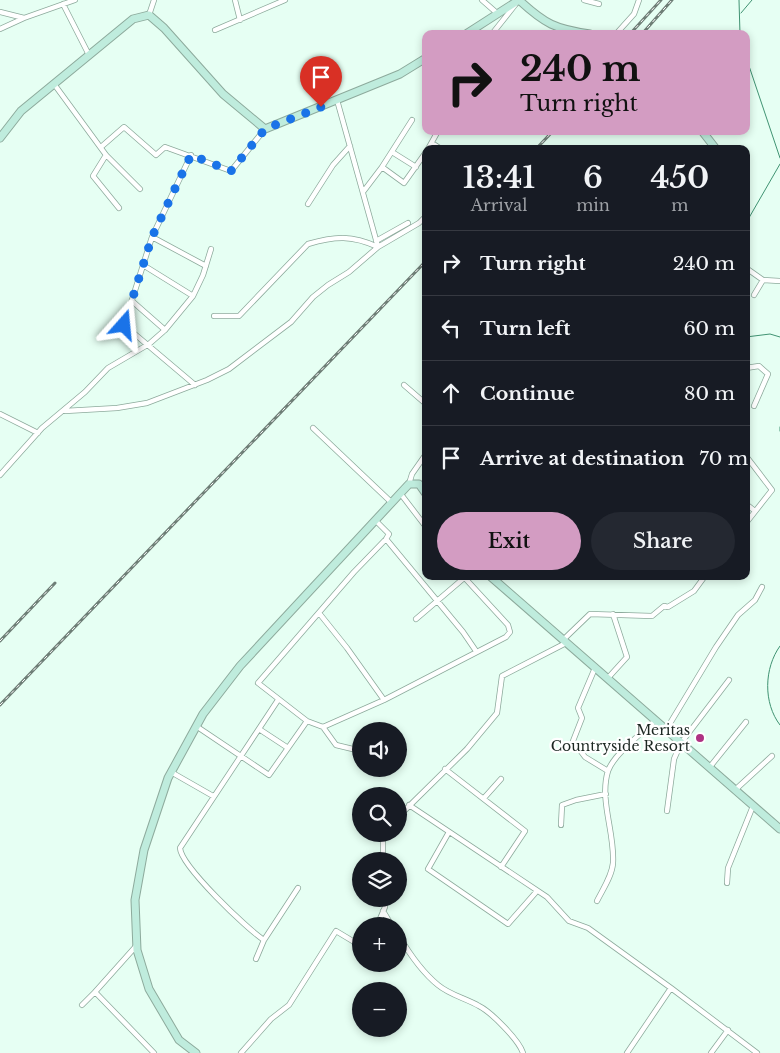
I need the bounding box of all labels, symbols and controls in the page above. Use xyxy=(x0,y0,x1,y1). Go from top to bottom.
text: 240 m xyxy=(520,47,640,90)
icon: right xyxy=(437,50,502,115)
pin xyxy=(300,56,342,107)
icon: arrive xyxy=(307,63,335,91)
text: Turn right xyxy=(520,90,638,117)
text: 13:41 xyxy=(463,159,536,196)
text: 6 xyxy=(583,159,603,196)
text: 450 xyxy=(650,159,709,196)
text: Arrival xyxy=(471,195,527,215)
text: min xyxy=(576,195,610,215)
text: m xyxy=(671,195,688,215)
icon: right xyxy=(437,249,465,277)
text: Turn right xyxy=(480,252,586,275)
text: 240 m xyxy=(673,252,735,275)
position arrow xyxy=(97,298,149,350)
icon: left xyxy=(437,314,465,342)
text: Turn left xyxy=(480,317,571,340)
text: 60 m xyxy=(683,317,735,340)
icon: ahead xyxy=(437,379,465,407)
text: Continue xyxy=(480,382,575,405)
text: 80 m xyxy=(684,382,735,405)
icon: arrive xyxy=(437,444,465,472)
text: Arrive at destination xyxy=(480,447,684,470)
text: 70 m xyxy=(699,447,748,470)
button: Exit xyxy=(437,512,581,570)
button: Share xyxy=(591,512,735,570)
place label: Meritas Countryside Resort xyxy=(551,721,691,755)
map controls xyxy=(352,722,407,1037)
button: sound xyxy=(352,722,407,777)
marker: Meritas Countryside Resort xyxy=(694,732,706,744)
button: search xyxy=(352,787,407,842)
button: layers xyxy=(352,852,407,907)
button: + xyxy=(352,917,407,972)
button: − xyxy=(352,982,407,1037)

